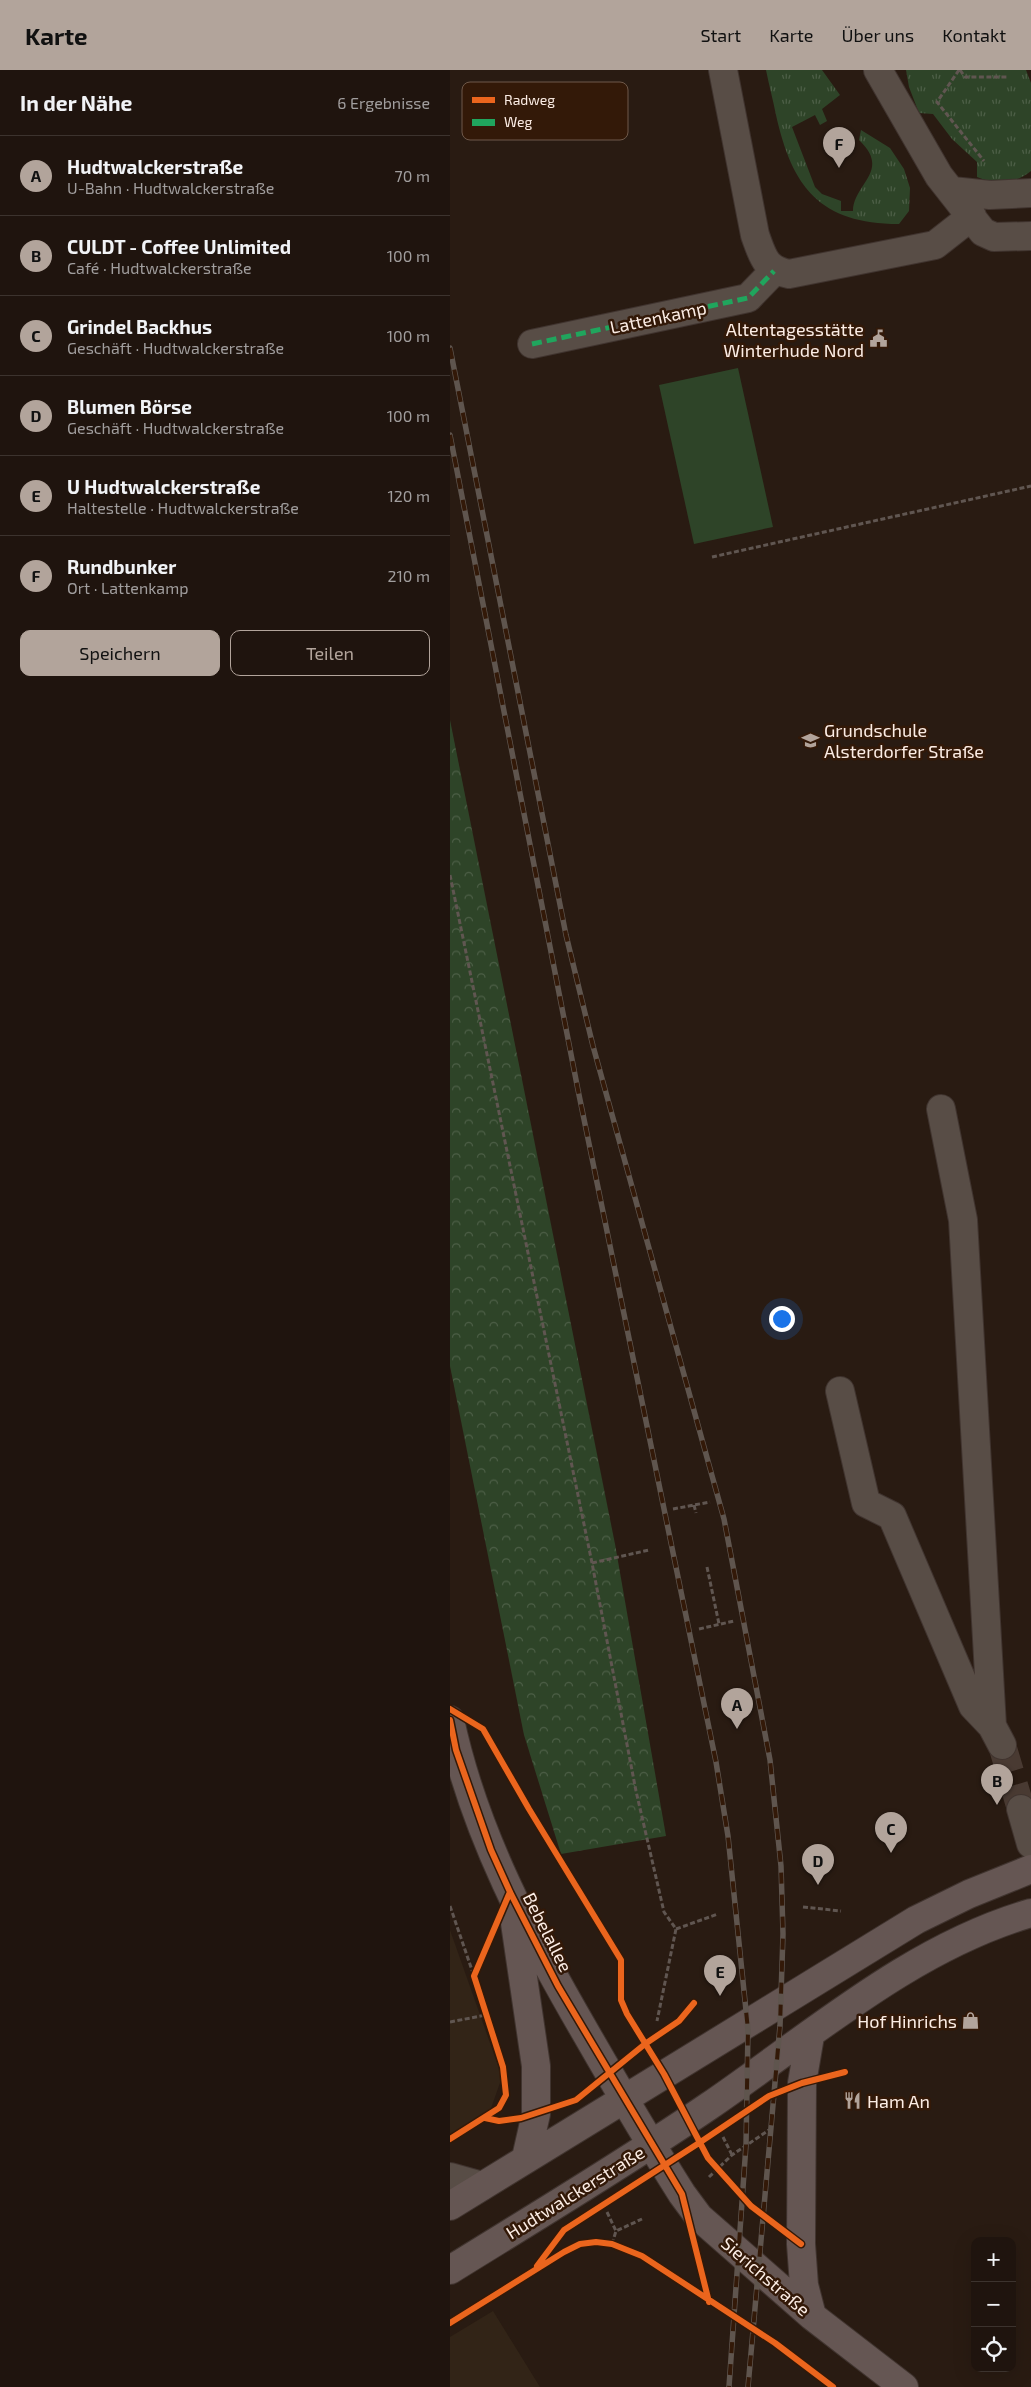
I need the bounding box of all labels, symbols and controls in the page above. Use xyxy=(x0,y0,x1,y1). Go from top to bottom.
text: Karte xyxy=(25,21,88,50)
text: Start xyxy=(700,24,741,46)
text: Karte xyxy=(769,24,814,46)
text: Über uns xyxy=(842,24,914,46)
text: Kontakt xyxy=(942,24,1006,46)
legend xyxy=(462,82,628,140)
text: In der Nähe xyxy=(20,90,132,115)
text: Radweg xyxy=(504,91,555,108)
text: 6 Ergebnisse xyxy=(337,93,430,112)
text: Weg xyxy=(504,113,533,130)
pin: F xyxy=(823,127,855,168)
text: Hudtwalckerstraße xyxy=(67,155,243,178)
text: A xyxy=(31,166,41,185)
text: 70 m xyxy=(395,166,430,185)
text: U-Bahn · Hudtwalckerstraße xyxy=(67,178,274,197)
text: CULDT - Coffee Unlimited xyxy=(67,235,291,258)
text: B xyxy=(31,246,41,265)
text: 100 m xyxy=(387,246,430,265)
text: Café · Hudtwalckerstraße xyxy=(67,258,252,277)
street label: Lattenkamp xyxy=(608,296,708,338)
text: Grindel Backhus xyxy=(67,315,212,338)
place label: Altentagesstätte Winterhude Nord xyxy=(723,318,864,361)
text: C xyxy=(31,326,41,345)
text: 100 m xyxy=(387,326,430,345)
public building icon: Altentagesstätte Winterhude Nord xyxy=(868,329,888,349)
text: Geschäft · Hudtwalckerstraße xyxy=(67,338,284,357)
text: Blumen Börse xyxy=(67,395,192,418)
text: D xyxy=(31,406,41,425)
text: 100 m xyxy=(387,406,430,425)
text: Geschäft · Hudtwalckerstraße xyxy=(67,418,284,437)
text: U Hudtwalckerstraße xyxy=(67,475,260,498)
text: E xyxy=(31,486,41,505)
text: 120 m xyxy=(387,486,430,505)
text: Haltestelle · Hudtwalckerstraße xyxy=(67,498,299,517)
text: Rundbunker xyxy=(67,555,176,578)
text: F xyxy=(32,566,40,585)
text: 210 m xyxy=(387,566,430,585)
text: Ort · Lattenkamp xyxy=(67,578,188,597)
button: Speichern xyxy=(20,630,220,676)
button: Teilen xyxy=(230,630,430,676)
place label: Grundschule Alsterdorfer Straße xyxy=(824,719,984,762)
school or university icon: Grundschule Alsterdorfer Straße xyxy=(800,730,820,750)
your location xyxy=(769,1306,795,1332)
pin: A xyxy=(721,1688,753,1729)
pin: B xyxy=(981,1764,1013,1805)
pin: C xyxy=(875,1812,907,1853)
pin: D xyxy=(802,1844,834,1885)
street label: Bebelallee xyxy=(519,1889,577,1975)
pin: E xyxy=(704,1955,736,1996)
place label: Hof Hinrichs xyxy=(857,2010,957,2032)
shop icon: Hof Hinrichs xyxy=(961,2011,981,2031)
place label: Ham An xyxy=(867,2090,930,2112)
restaurant icon: Ham An xyxy=(843,2091,863,2111)
street label: Hudtwalckerstraße xyxy=(502,2141,648,2243)
street label: Sierichstraße xyxy=(717,2232,815,2320)
map controls xyxy=(971,2237,1016,2372)
button: + xyxy=(971,2237,1016,2282)
button: − xyxy=(971,2282,1016,2327)
button: locate xyxy=(971,2327,1016,2372)

